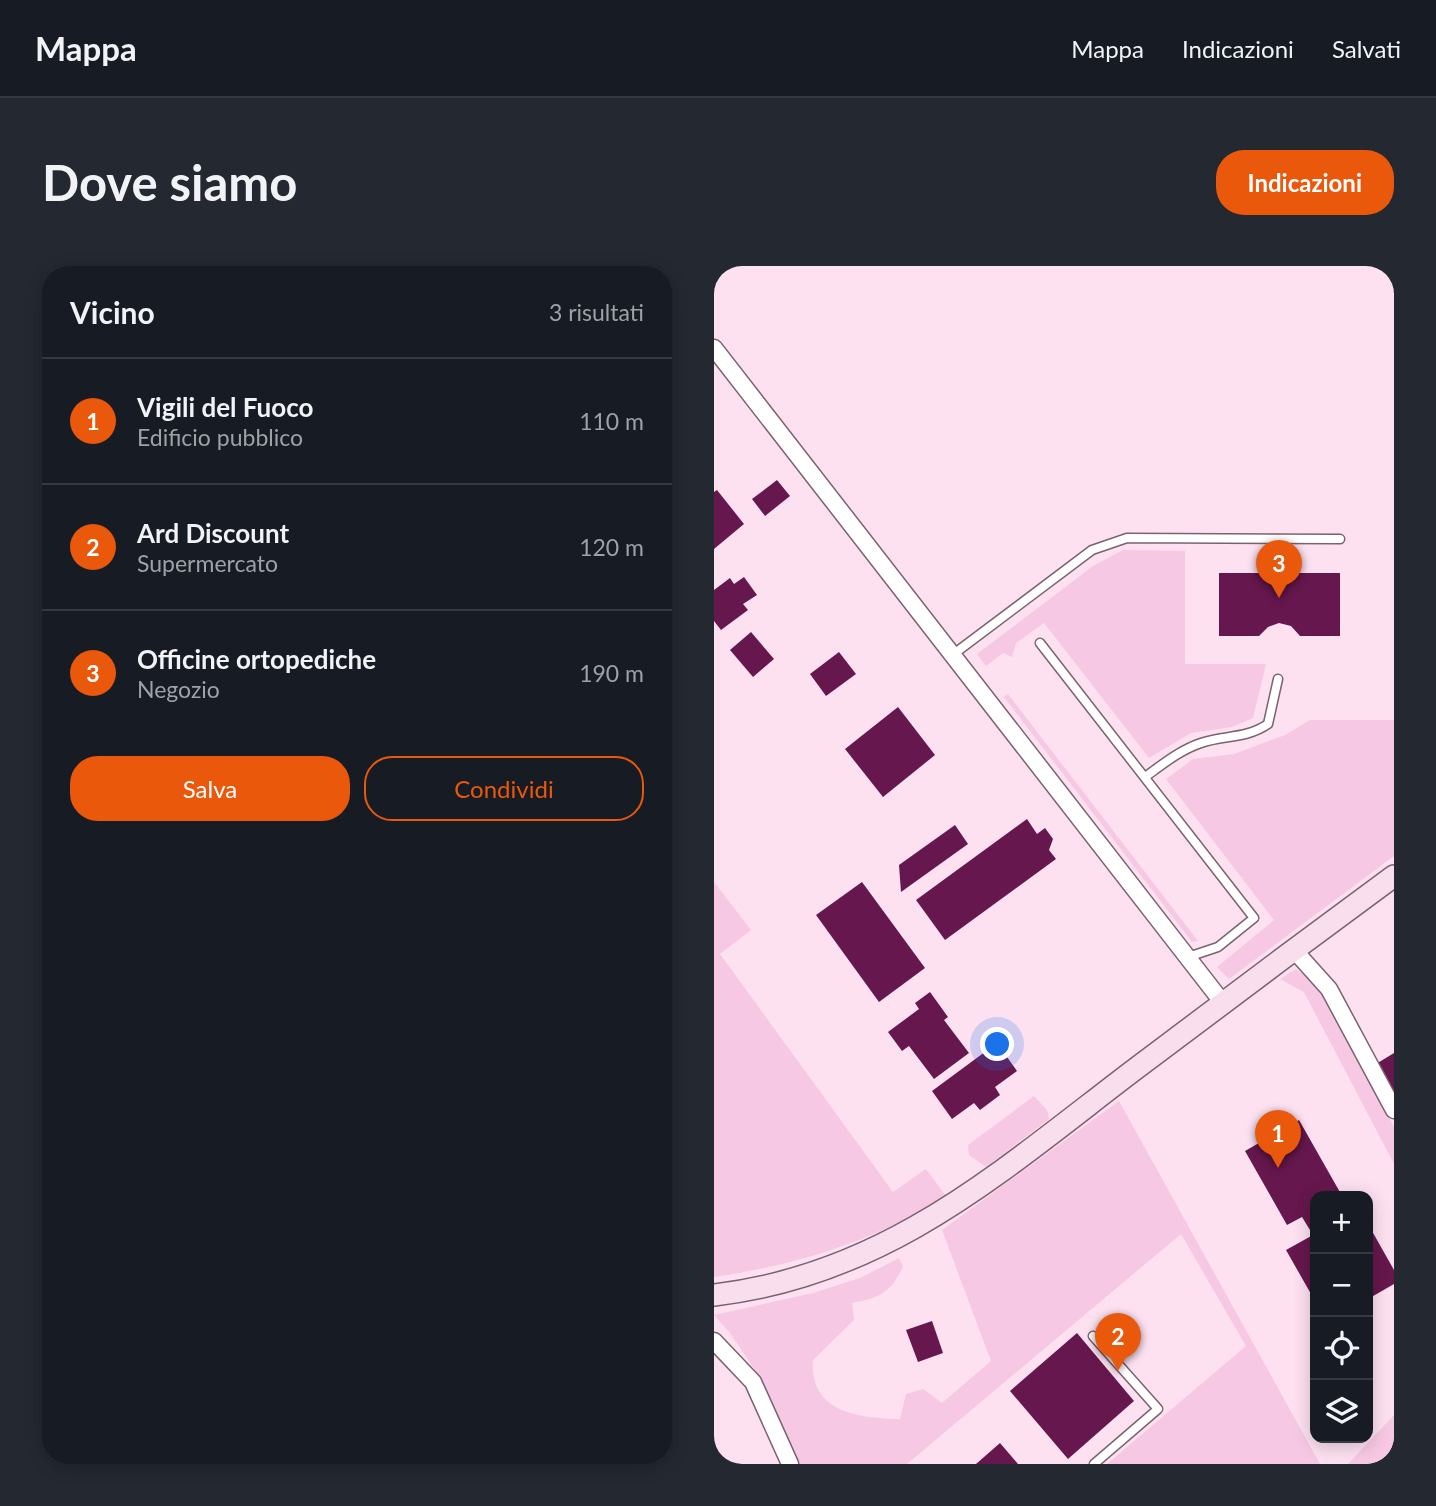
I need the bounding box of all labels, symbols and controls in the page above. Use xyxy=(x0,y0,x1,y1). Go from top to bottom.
text: Mappa xyxy=(35,28,137,68)
text: Mappa xyxy=(1071,34,1144,63)
text: Indicazioni xyxy=(1182,34,1294,63)
text: Salvati xyxy=(1332,34,1401,63)
button: Indicazioni xyxy=(1216,150,1394,215)
text: Dove siamo xyxy=(42,153,298,211)
text: Vicino xyxy=(70,294,155,330)
text: 3 risultati xyxy=(549,298,644,326)
text: Vigili del Fuoco xyxy=(137,391,313,423)
text: 1 xyxy=(86,407,100,435)
text: 110 m xyxy=(579,407,644,435)
text: Edificio pubblico xyxy=(137,423,303,451)
text: Ard Discount xyxy=(137,517,289,549)
text: 2 xyxy=(86,533,100,561)
text: 120 m xyxy=(579,533,644,561)
pin: 3 xyxy=(1256,540,1302,598)
text: Supermercato xyxy=(137,549,278,577)
text: Officine ortopediche xyxy=(137,643,376,675)
text: 3 xyxy=(86,659,100,687)
text: 190 m xyxy=(579,659,644,687)
text: Negozio xyxy=(137,675,220,703)
button: Salva xyxy=(70,756,350,821)
button: Condividi xyxy=(364,756,644,821)
your location xyxy=(980,1027,1014,1061)
pin: 1 xyxy=(1255,1110,1301,1168)
map controls xyxy=(1310,1191,1373,1443)
button: + xyxy=(1310,1191,1373,1254)
button: − xyxy=(1310,1254,1373,1317)
pin: 2 xyxy=(1095,1313,1141,1371)
button: locate xyxy=(1310,1317,1373,1380)
button: layers xyxy=(1310,1380,1373,1443)

